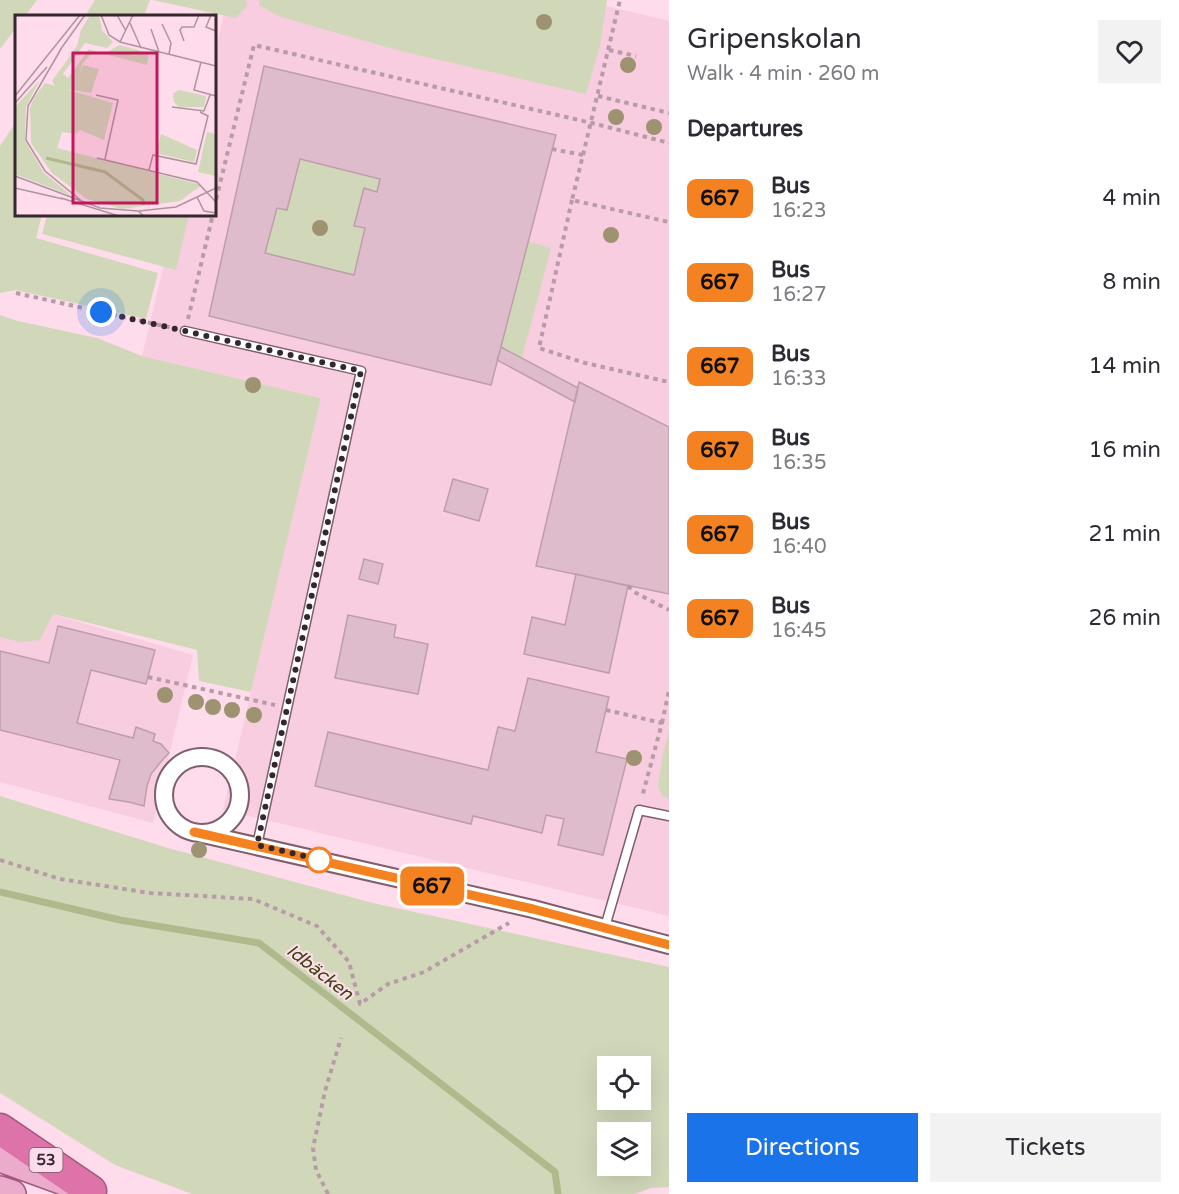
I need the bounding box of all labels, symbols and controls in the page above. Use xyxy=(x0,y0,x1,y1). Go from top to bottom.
inset map xyxy=(15,15,216,216)
button: heart xyxy=(1098,20,1161,83)
text: Gripenskolan xyxy=(687,22,862,56)
text: Walk · 4 min · 260 m xyxy=(687,62,879,86)
text: Departures xyxy=(687,116,803,142)
text: Bus xyxy=(771,173,810,199)
text: 4 min xyxy=(1102,185,1161,211)
text: 667 xyxy=(700,186,740,211)
text: 16:23 xyxy=(771,199,826,223)
text: Bus xyxy=(771,257,810,283)
text: 8 min xyxy=(1102,269,1161,295)
text: 667 xyxy=(700,270,740,295)
text: 16:27 xyxy=(771,283,826,307)
your location xyxy=(86,297,116,327)
text: Bus xyxy=(771,341,810,367)
text: 14 min xyxy=(1089,353,1161,379)
text: 667 xyxy=(700,354,740,379)
text: 16:33 xyxy=(771,367,826,391)
text: Bus xyxy=(771,425,810,451)
text: 16 min xyxy=(1089,437,1161,463)
text: 667 xyxy=(700,438,740,463)
text: 16:35 xyxy=(771,451,826,475)
text: Bus xyxy=(771,509,810,535)
text: 21 min xyxy=(1089,521,1161,547)
text: 667 xyxy=(700,522,740,547)
text: 16:40 xyxy=(771,535,826,559)
text: Bus xyxy=(771,593,810,619)
text: 26 min xyxy=(1089,605,1161,631)
text: 667 xyxy=(700,606,740,631)
text: 16:45 xyxy=(771,619,826,643)
unlabelled marker xyxy=(306,847,332,873)
line badge: 667 xyxy=(398,866,466,906)
text: 667 xyxy=(412,874,452,899)
water label: Idbäcken xyxy=(282,939,358,1005)
map controls xyxy=(597,1056,651,1176)
button: locate xyxy=(597,1056,651,1110)
button: Directions xyxy=(687,1113,918,1182)
button: Tickets xyxy=(930,1113,1161,1182)
button: layers xyxy=(597,1122,651,1176)
road number: 53 xyxy=(30,1148,63,1172)

